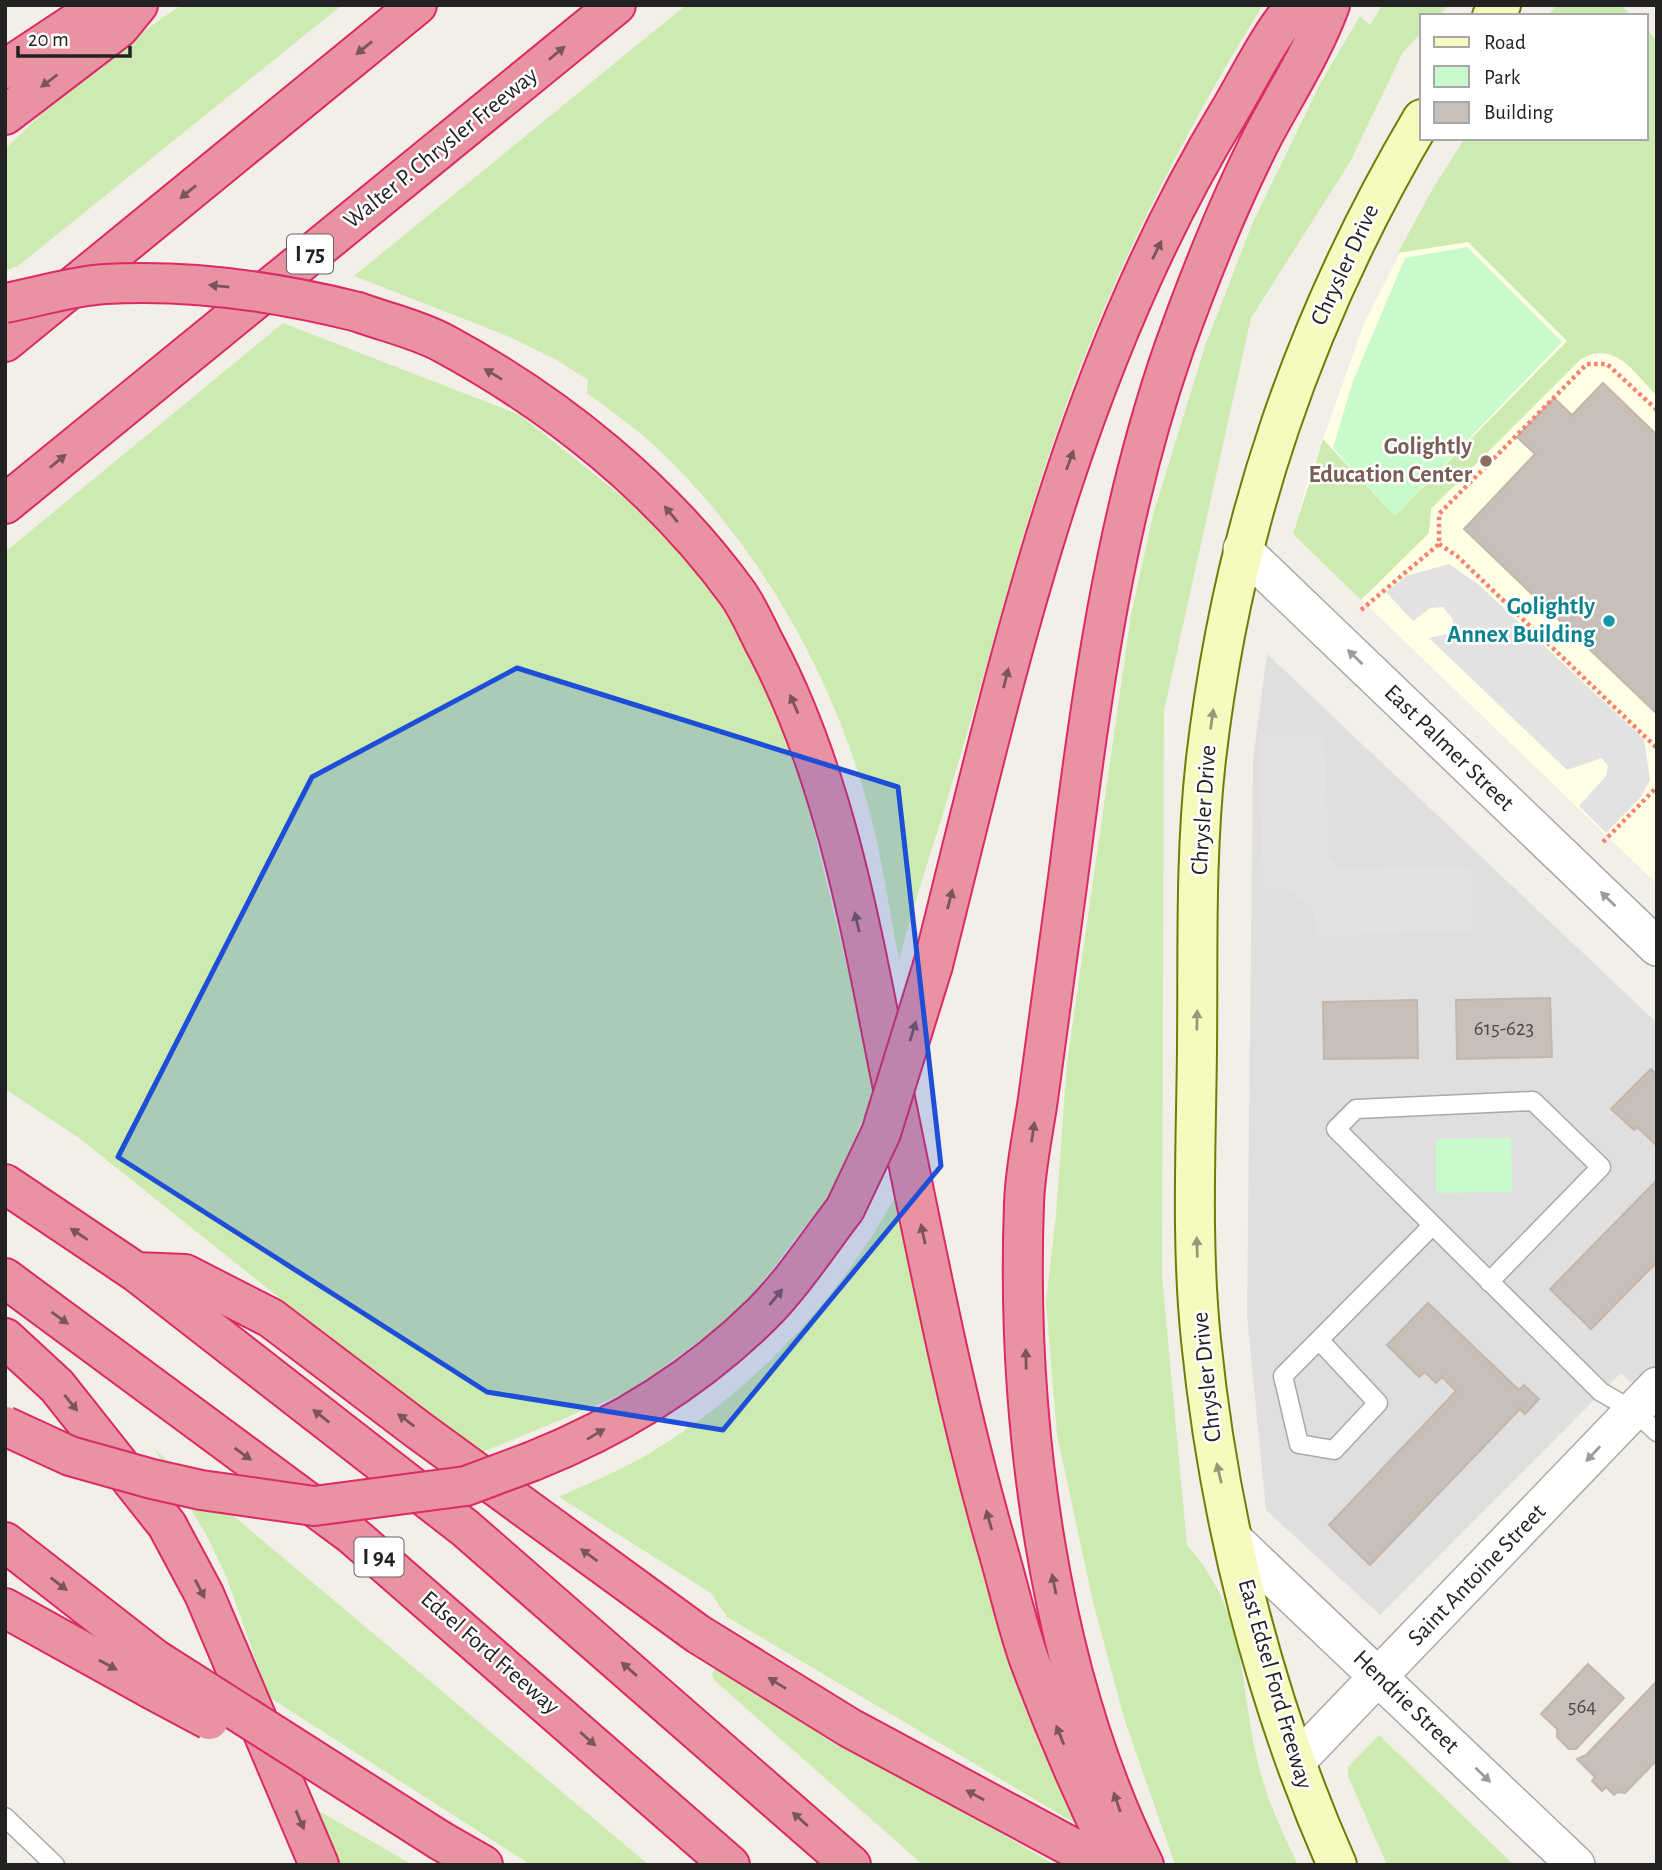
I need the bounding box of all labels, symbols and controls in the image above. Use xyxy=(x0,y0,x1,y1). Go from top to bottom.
scale bar xyxy=(18,14,130,58)
legend xyxy=(1420,14,1648,140)
text: 20 m xyxy=(28,29,69,50)
text: Road xyxy=(1484,32,1526,53)
one-way arrow xyxy=(356,41,374,56)
one-way arrow xyxy=(547,46,565,61)
street label: Walter P. Chrysler Freeway xyxy=(340,63,542,233)
text: Park xyxy=(1484,67,1521,88)
one-way arrow xyxy=(40,74,59,88)
text: Building xyxy=(1484,102,1554,123)
one-way arrow xyxy=(180,185,198,200)
street label: Chrysler Drive xyxy=(1307,201,1383,329)
road number: I 75 xyxy=(287,234,333,274)
one-way arrow xyxy=(1151,240,1162,260)
one-way arrow xyxy=(207,280,229,291)
one-way arrow xyxy=(483,367,502,380)
place label: Golightly Education Center xyxy=(1308,435,1473,487)
one-way arrow xyxy=(1065,449,1076,470)
marker: Golightly Education Center xyxy=(1478,453,1494,469)
one-way arrow xyxy=(50,454,67,469)
one-way arrow xyxy=(664,506,679,523)
place label: Golightly Annex Building xyxy=(1447,595,1596,647)
marker: Golightly Annex Building xyxy=(1601,613,1617,629)
one-way arrow xyxy=(1347,650,1364,666)
one-way arrow xyxy=(1001,667,1012,689)
street label: East Palmer Street xyxy=(1380,680,1519,816)
one-way arrow xyxy=(788,693,799,714)
one-way arrow xyxy=(1206,708,1217,730)
street label: Chrysler Drive xyxy=(1187,744,1221,876)
one-way arrow xyxy=(945,888,956,910)
one-way arrow xyxy=(1599,891,1616,908)
one-way arrow xyxy=(851,911,862,933)
one-way arrow xyxy=(1192,1009,1203,1031)
house number: 615-623 xyxy=(1474,1018,1534,1039)
one-way arrow xyxy=(908,1021,918,1042)
one-way arrow xyxy=(1028,1121,1039,1143)
one-way arrow xyxy=(917,1223,928,1245)
one-way arrow xyxy=(70,1227,88,1241)
one-way arrow xyxy=(1192,1236,1203,1258)
one-way arrow xyxy=(768,1288,783,1306)
one-way arrow xyxy=(51,1311,69,1325)
street label: Chrysler Drive xyxy=(1188,1311,1226,1443)
one-way arrow xyxy=(1020,1347,1032,1369)
one-way arrow xyxy=(63,1394,78,1411)
one-way arrow xyxy=(312,1408,330,1423)
one-way arrow xyxy=(397,1414,415,1428)
one-way arrow xyxy=(586,1427,605,1440)
one-way arrow xyxy=(1584,1445,1601,1462)
one-way arrow xyxy=(234,1446,252,1460)
one-way arrow xyxy=(1213,1462,1224,1484)
street label: Saint Antoine Street xyxy=(1404,1499,1551,1650)
one-way arrow xyxy=(983,1509,993,1530)
road number: I 94 xyxy=(354,1538,404,1576)
one-way arrow xyxy=(581,1547,599,1562)
one-way arrow xyxy=(1049,1573,1060,1595)
street label: East Edsel Ford Freeway xyxy=(1234,1576,1316,1792)
one-way arrow xyxy=(49,1577,67,1592)
one-way arrow xyxy=(195,1579,206,1599)
street label: Edsel Ford Freeway xyxy=(416,1587,564,1719)
street label: Hendrie Street xyxy=(1348,1646,1464,1758)
one-way arrow xyxy=(98,1659,117,1671)
one-way arrow xyxy=(620,1662,637,1677)
one-way arrow xyxy=(768,1676,787,1689)
house number: 564 xyxy=(1568,1696,1596,1717)
one-way arrow xyxy=(1054,1725,1065,1746)
one-way arrow xyxy=(579,1731,597,1747)
one-way arrow xyxy=(1474,1767,1491,1783)
one-way arrow xyxy=(965,1790,985,1801)
one-way arrow xyxy=(1111,1792,1122,1813)
one-way arrow xyxy=(295,1810,306,1831)
one-way arrow xyxy=(791,1811,809,1827)

